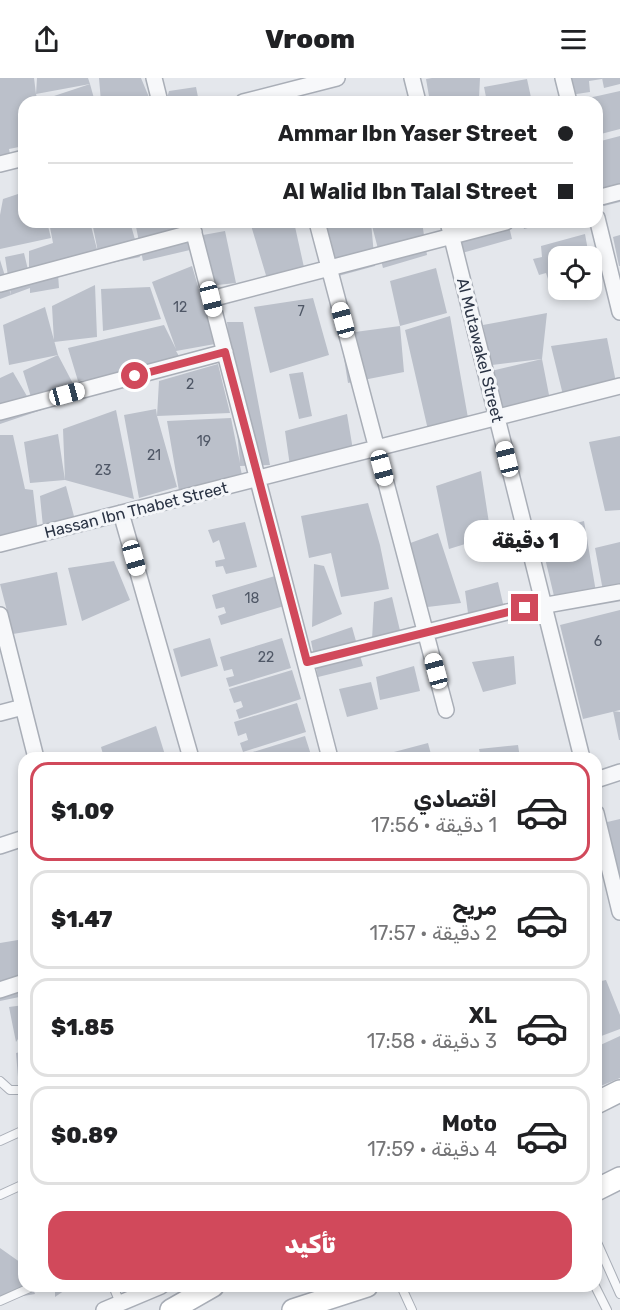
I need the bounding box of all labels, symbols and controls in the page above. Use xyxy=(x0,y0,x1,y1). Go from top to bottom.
icon: share xyxy=(30,23,63,56)
text: Vroom xyxy=(265,23,355,55)
icon: menu xyxy=(557,23,590,56)
text: Ammar Ibn Yaser Street xyxy=(278,120,537,147)
text: Al Walid Ibn Talal Street xyxy=(283,178,537,205)
map controls xyxy=(548,246,602,300)
button: locate xyxy=(548,246,602,300)
street label: Al Mutawakel Street xyxy=(453,276,507,424)
car xyxy=(198,279,224,319)
house number: 12 xyxy=(173,299,187,316)
car xyxy=(330,300,356,340)
house number: 7 xyxy=(297,303,305,320)
route start xyxy=(121,362,148,389)
house number: 2 xyxy=(186,376,194,393)
car xyxy=(47,381,87,407)
house number: 19 xyxy=(197,433,211,450)
car xyxy=(494,439,520,479)
house number: 21 xyxy=(147,447,161,464)
car xyxy=(369,448,395,488)
house number: 23 xyxy=(95,462,111,479)
street label: Hassan Ibn Thabet Street xyxy=(42,478,230,542)
callout: 1 دقيقة xyxy=(464,521,586,563)
text: 1 دقيقة xyxy=(492,529,559,553)
car xyxy=(120,538,148,578)
house number: 18 xyxy=(245,590,260,607)
route end xyxy=(511,594,538,621)
house number: 6 xyxy=(594,633,602,650)
house number: 22 xyxy=(258,649,274,666)
car xyxy=(423,651,449,691)
icon: car xyxy=(515,785,569,839)
text: اقتصادي xyxy=(414,786,497,813)
text: $1.09 xyxy=(51,798,114,825)
text: 1 دقيقة · 17:56 xyxy=(371,813,497,837)
icon: car xyxy=(515,893,569,947)
text: مريح xyxy=(452,894,497,921)
text: $1.47 xyxy=(51,906,112,933)
text: 2 دقيقة · 17:57 xyxy=(370,921,497,945)
icon: car xyxy=(515,1001,569,1055)
text: XL xyxy=(469,1002,497,1029)
text: $1.85 xyxy=(51,1014,114,1041)
text: 3 دقيقة · 17:58 xyxy=(367,1029,497,1053)
icon: car xyxy=(515,1109,569,1163)
text: Moto xyxy=(442,1110,497,1137)
text: $0.89 xyxy=(51,1122,118,1149)
text: 4 دقيقة · 17:59 xyxy=(367,1137,497,1161)
button: تأكيد xyxy=(48,1211,572,1280)

